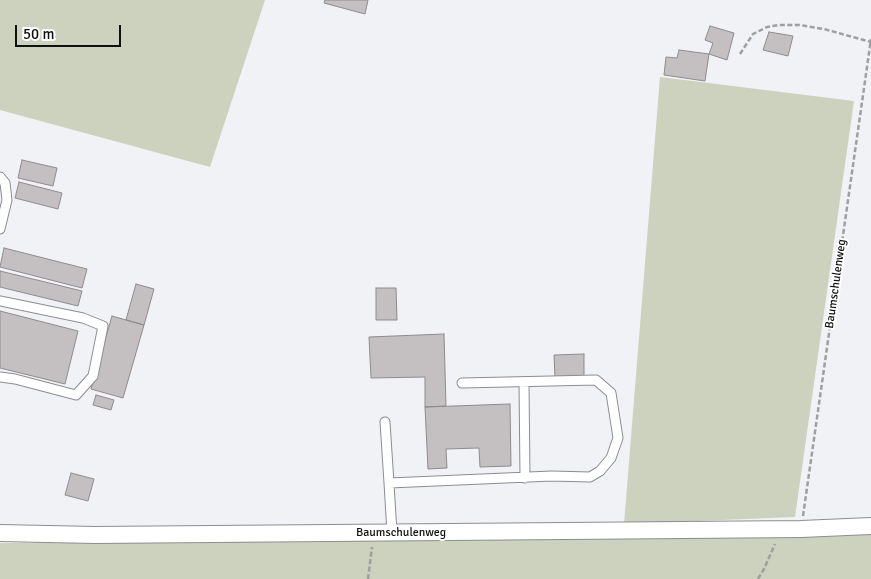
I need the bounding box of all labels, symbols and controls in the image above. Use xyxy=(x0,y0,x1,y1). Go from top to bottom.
scale bar xyxy=(18,15,124,47)
text: 50 m xyxy=(23,25,54,43)
street label: Baumschulenweg xyxy=(823,238,849,330)
street label: Baumschulenweg xyxy=(356,526,446,540)

